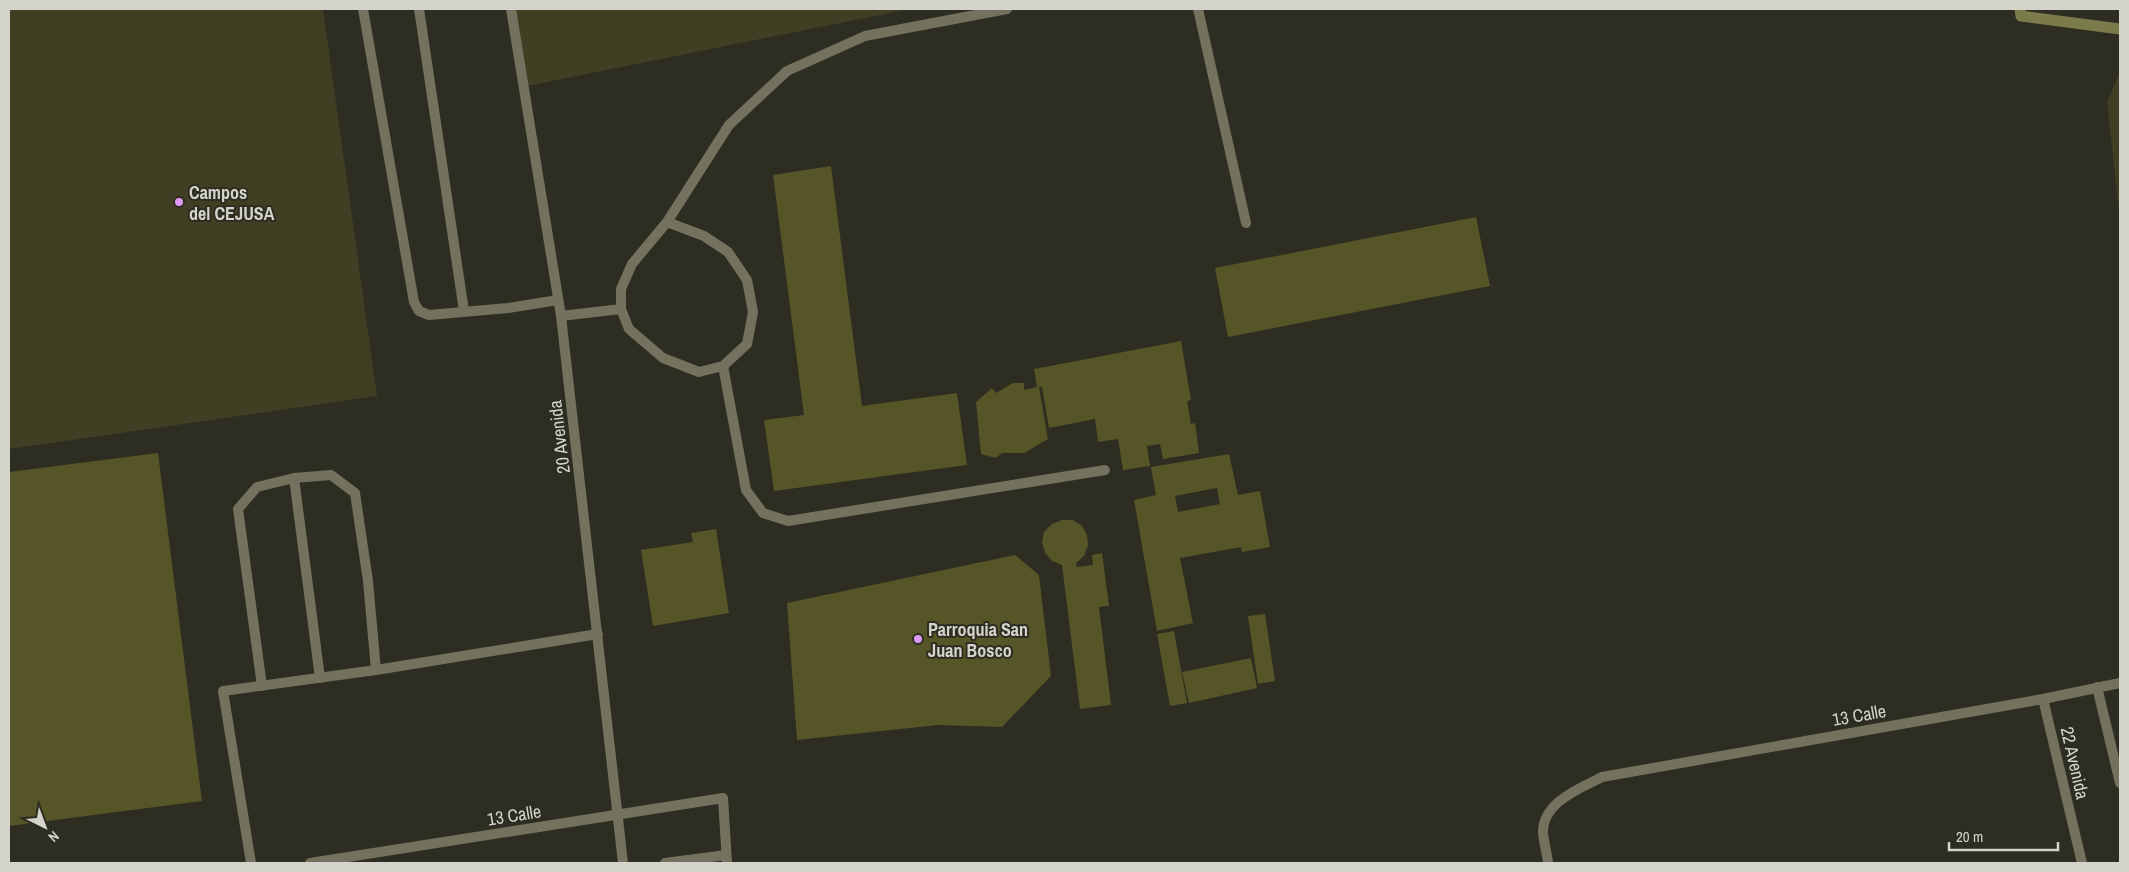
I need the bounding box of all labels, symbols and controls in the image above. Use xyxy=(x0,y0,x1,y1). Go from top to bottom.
place label: Campos del CEJUSA xyxy=(189,180,275,226)
marker: Campos del CEJUSA xyxy=(173,196,185,208)
street label: 20 Avenida xyxy=(542,399,576,475)
place label: Parroquia San Juan Bosco xyxy=(928,617,1028,663)
marker: Parroquia San Juan Bosco xyxy=(912,633,924,645)
street label: 13 Calle xyxy=(1830,698,1888,732)
street label: 22 Avenida xyxy=(2055,724,2095,802)
street label: 13 Calle xyxy=(485,798,543,832)
north arrow xyxy=(20,802,70,852)
scale bar xyxy=(1949,820,2058,852)
text: 20 m xyxy=(1956,826,1983,847)
text: N xyxy=(45,827,63,846)

